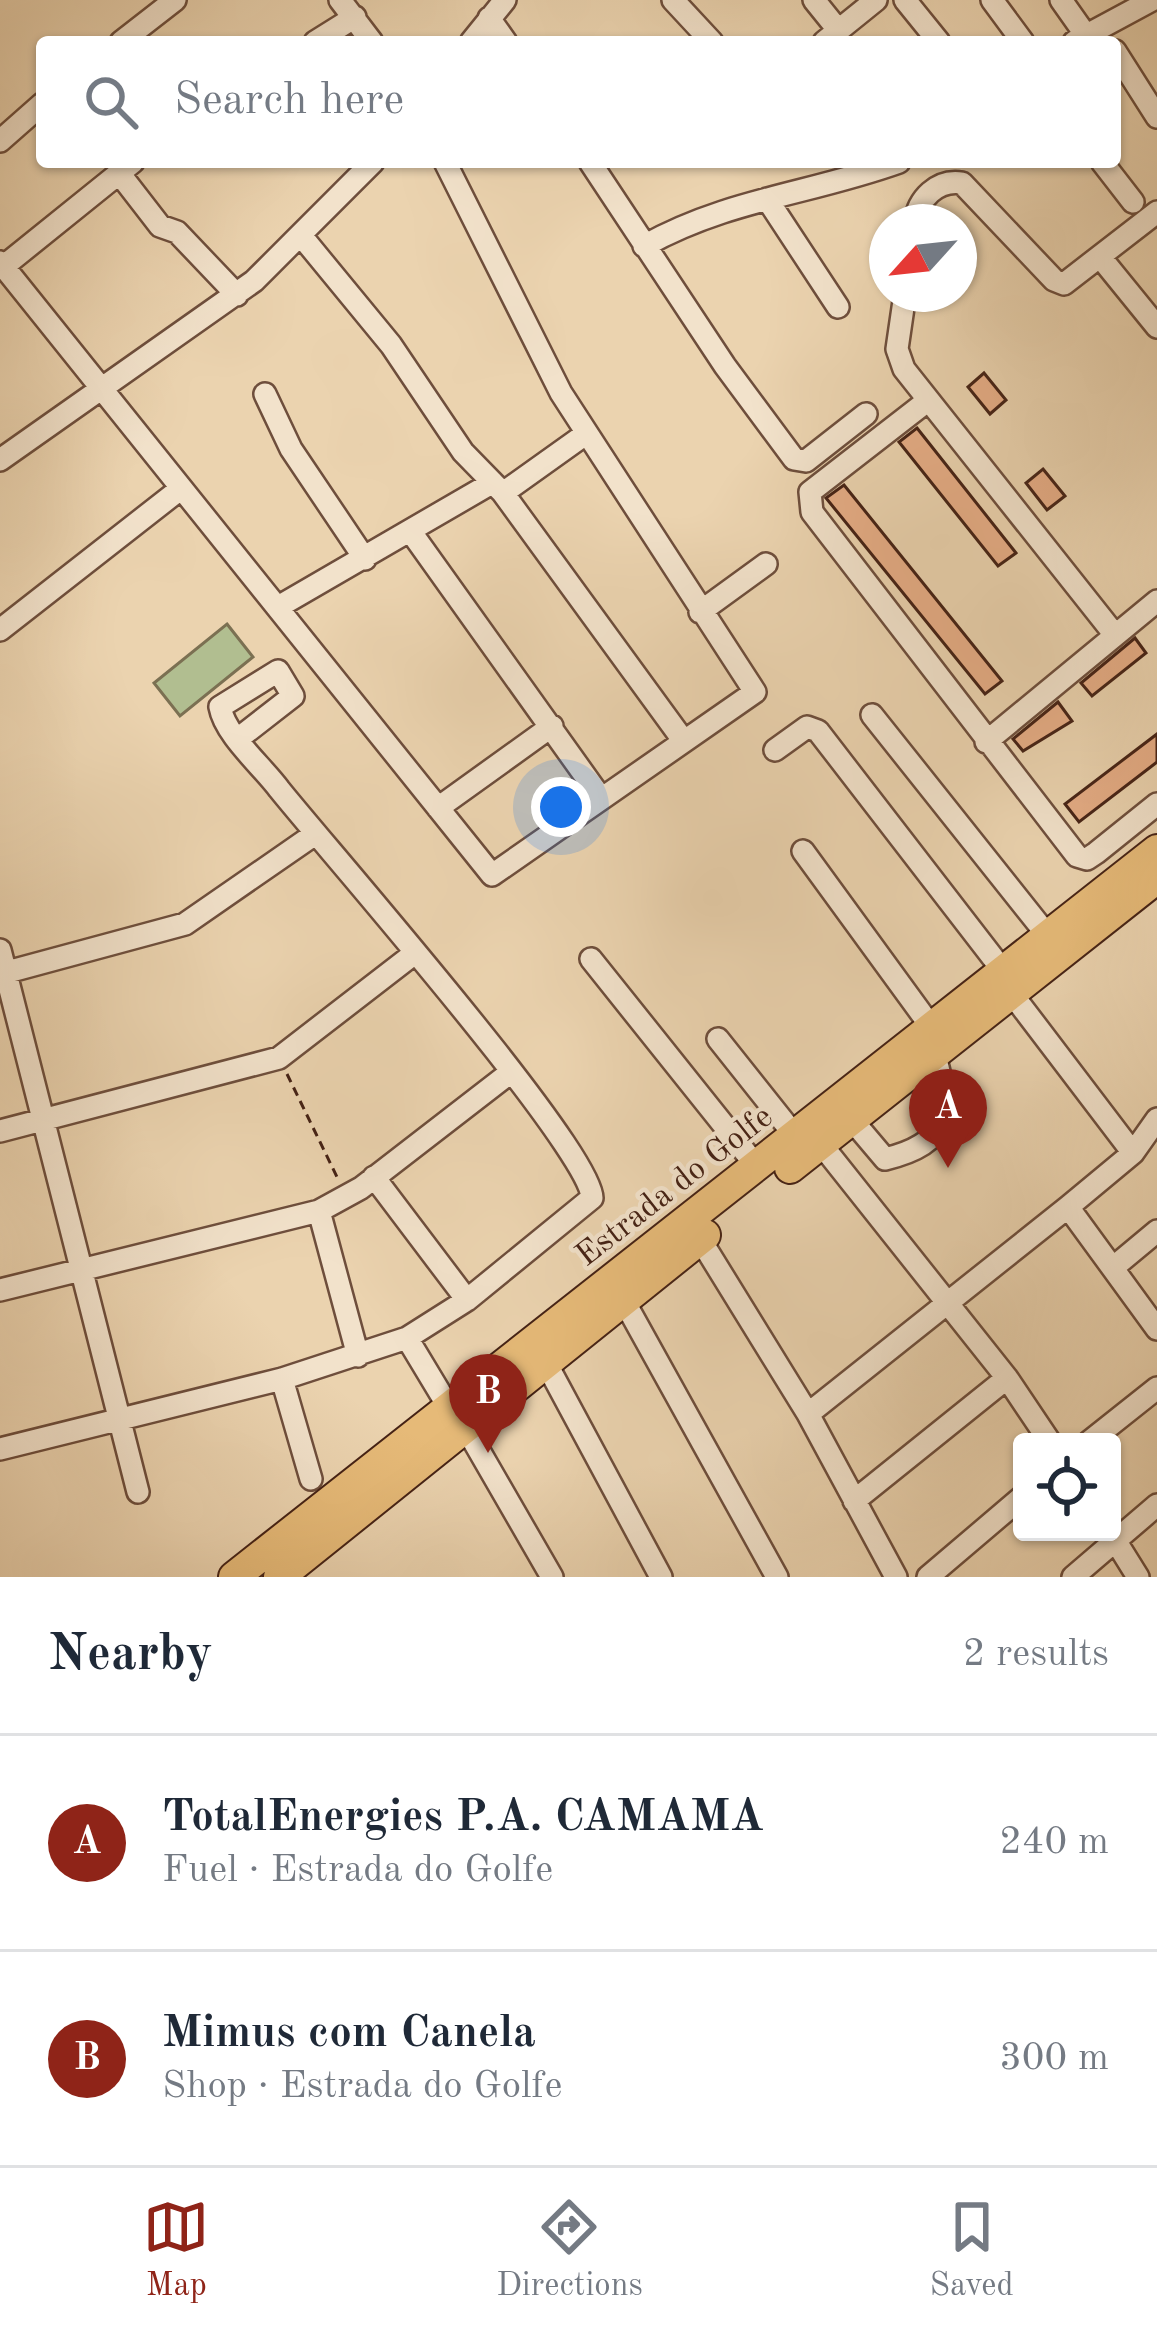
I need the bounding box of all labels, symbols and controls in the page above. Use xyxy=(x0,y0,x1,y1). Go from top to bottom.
search box xyxy=(36,36,1121,168)
icon: search xyxy=(78,69,144,135)
text: Search here xyxy=(174,79,404,124)
north arrow xyxy=(869,204,977,312)
your location xyxy=(531,777,591,837)
pin: A xyxy=(909,1069,987,1168)
street label: Estrada do Golfe xyxy=(571,1100,779,1274)
pin: B xyxy=(449,1354,527,1453)
map controls xyxy=(1013,1433,1121,1541)
button: locate xyxy=(1013,1433,1121,1541)
text: Nearby xyxy=(48,1630,213,1681)
text: 2 results xyxy=(963,1635,1109,1674)
text: TotalEnergies P.A. CAMAMA xyxy=(162,1796,764,1841)
text: A xyxy=(72,1823,102,1862)
text: 240 m xyxy=(999,1823,1109,1862)
text: Fuel · Estrada do Golfe xyxy=(162,1851,553,1890)
text: Mimus com Canela xyxy=(162,2012,536,2057)
text: B xyxy=(73,2039,101,2078)
text: 300 m xyxy=(999,2039,1109,2078)
text: Shop · Estrada do Golfe xyxy=(162,2067,562,2106)
tab: Map xyxy=(143,2194,209,2307)
tab: Directions xyxy=(496,2194,643,2307)
tab: Saved xyxy=(930,2194,1014,2307)

